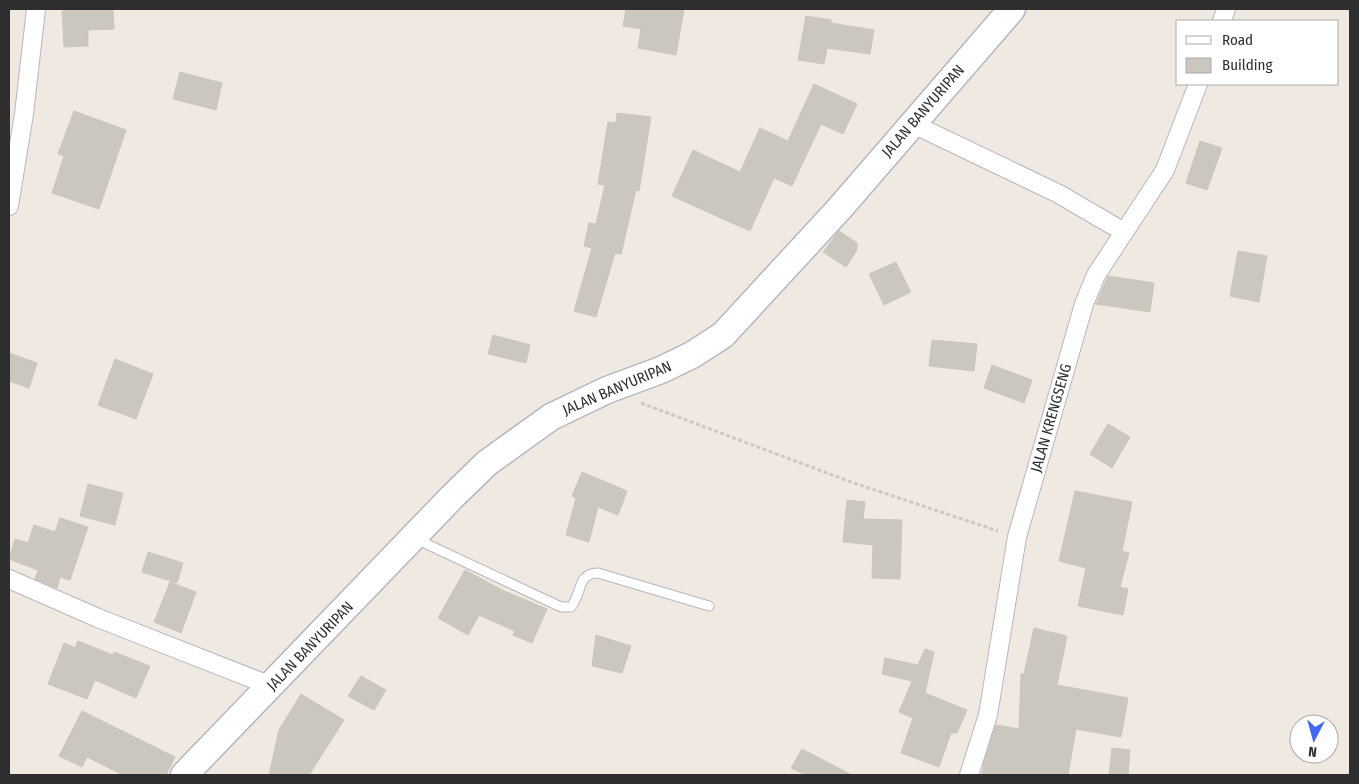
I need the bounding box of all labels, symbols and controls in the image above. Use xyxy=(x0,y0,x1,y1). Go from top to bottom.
legend xyxy=(1176,20,1339,85)
text: Road xyxy=(1222,31,1253,49)
text: Building xyxy=(1222,56,1273,74)
street label: JALAN BANYURIPAN xyxy=(878,61,968,161)
street label: JALAN BANYURIPAN xyxy=(560,357,674,419)
street label: JALAN KRENGSENG xyxy=(1027,362,1075,474)
street label: JALAN BANYURIPAN xyxy=(263,598,357,694)
north arrow xyxy=(1289,714,1339,764)
text: N xyxy=(1308,743,1318,760)

